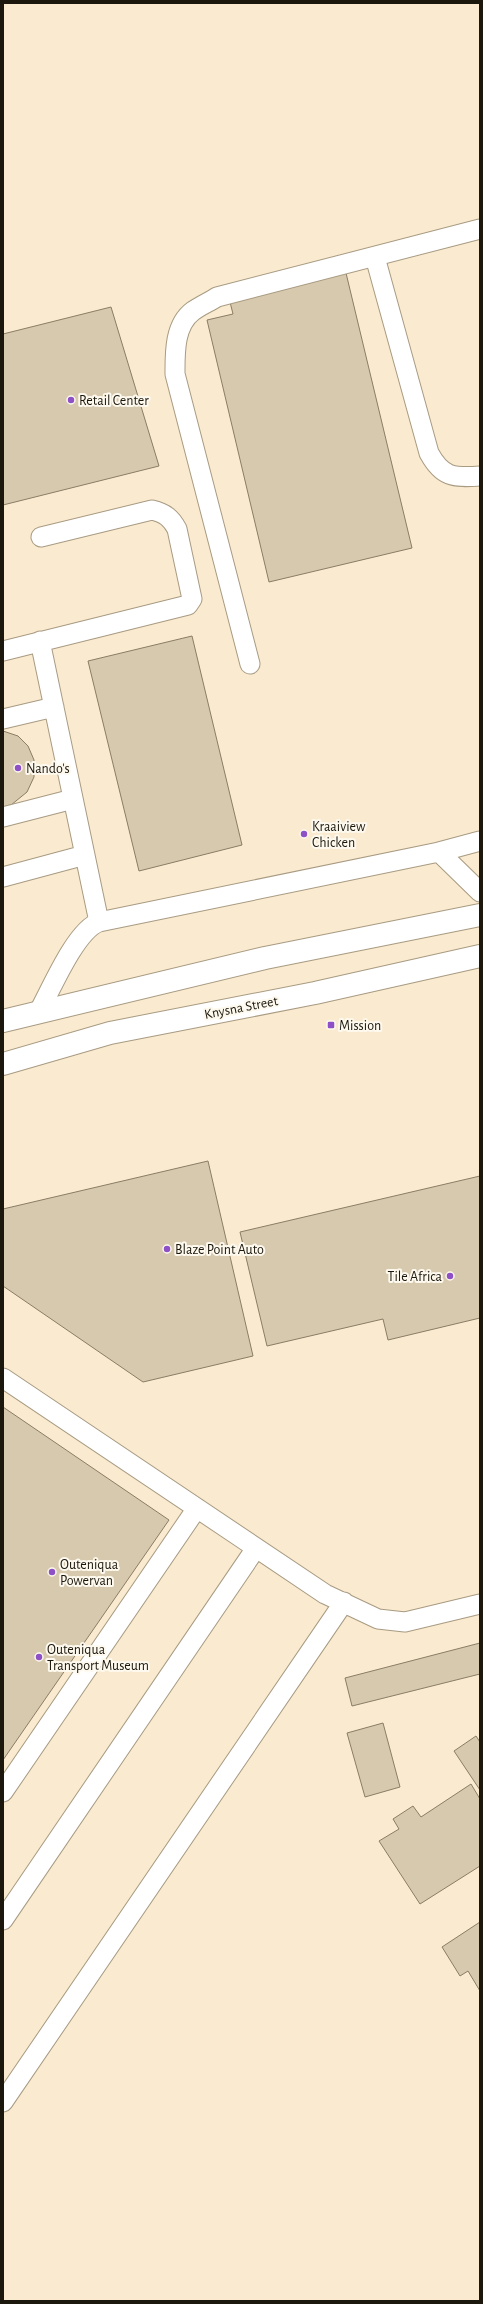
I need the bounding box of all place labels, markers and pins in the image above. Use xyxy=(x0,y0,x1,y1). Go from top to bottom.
place label: Retail Center xyxy=(79,394,149,408)
marker: Retail Center xyxy=(66,395,76,405)
place label: Nando's xyxy=(26,762,70,776)
marker: Nando's xyxy=(13,763,23,773)
place label: Kraaiview Chicken xyxy=(312,820,366,850)
marker: Kraaiview Chicken xyxy=(299,829,309,839)
place label: Mission xyxy=(339,1019,381,1033)
marker: Mission xyxy=(326,1020,336,1030)
place label: Blaze Point Auto xyxy=(175,1243,264,1257)
marker: Blaze Point Auto xyxy=(162,1244,172,1254)
place label: Tile Africa xyxy=(388,1270,443,1284)
marker: Tile Africa xyxy=(445,1271,455,1281)
place label: Outeniqua Powervan xyxy=(60,1558,119,1588)
marker: Outeniqua Powervan xyxy=(47,1567,57,1577)
place label: Outeniqua Transport Museum xyxy=(47,1643,149,1673)
marker: Outeniqua Transport Museum xyxy=(34,1652,44,1662)

